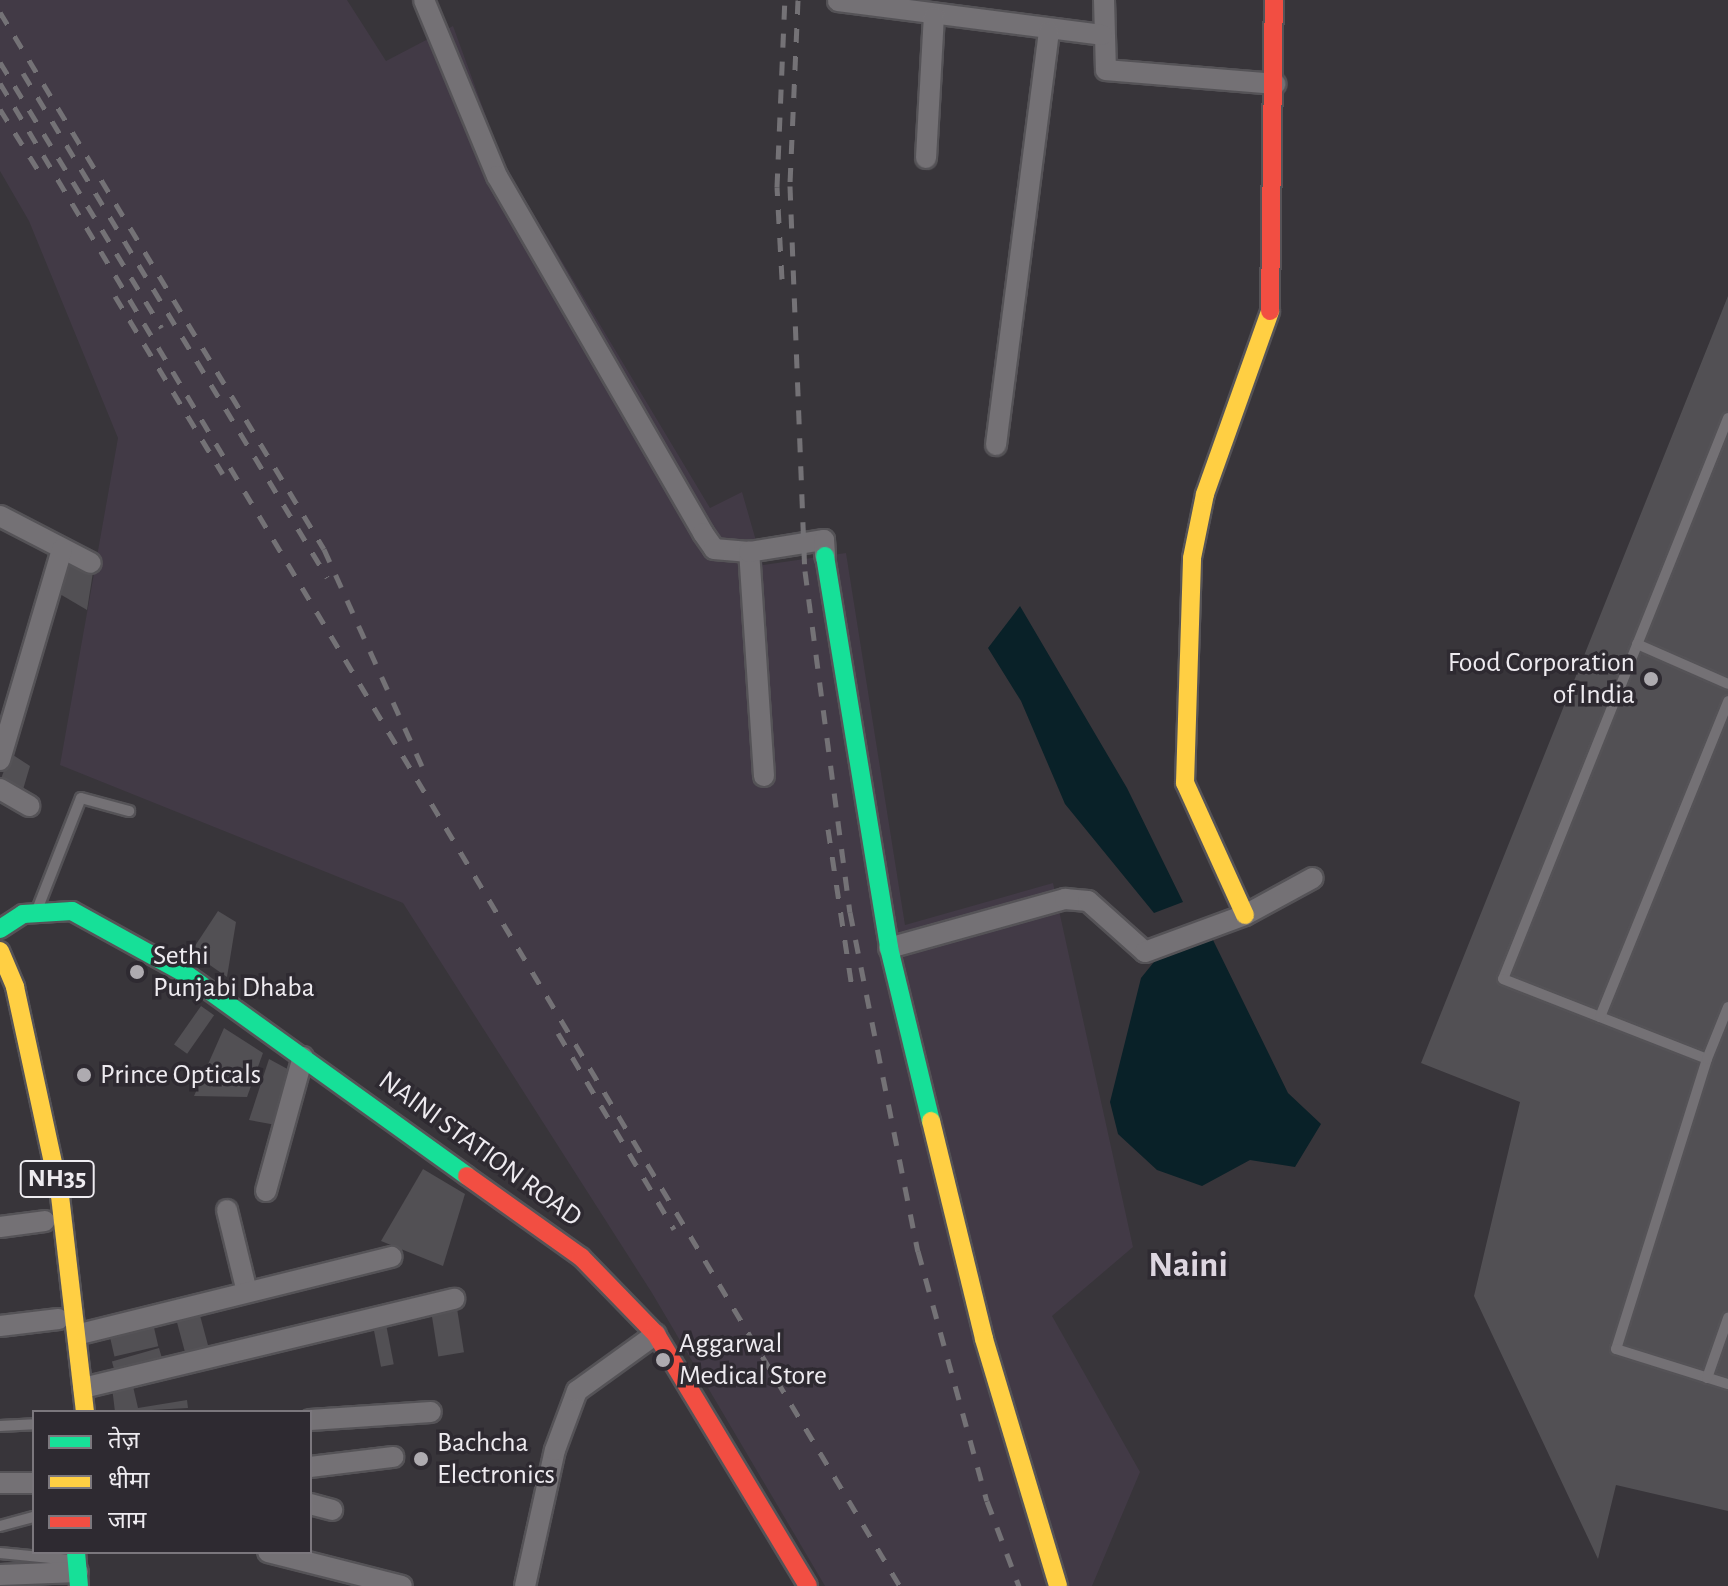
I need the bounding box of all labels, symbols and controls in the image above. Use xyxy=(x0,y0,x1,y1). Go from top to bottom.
place label: Food Corporation of India xyxy=(1448,646,1635,712)
marker: Food Corporation of India xyxy=(1642,670,1660,688)
place label: Sethi Punjabi Dhaba xyxy=(153,939,315,1005)
marker: Sethi Punjabi Dhaba xyxy=(128,963,146,981)
place label: Prince Opticals xyxy=(100,1058,261,1092)
street label: NAINI STATION ROAD xyxy=(372,1064,588,1234)
marker: Prince Opticals xyxy=(75,1066,93,1084)
road number: NH35 xyxy=(19,1157,95,1201)
district label: Naini xyxy=(1148,1244,1228,1288)
place label: Aggarwal Medical Store xyxy=(679,1327,827,1393)
marker: Aggarwal Medical Store xyxy=(654,1351,672,1369)
legend xyxy=(32,1410,312,1554)
place label: Bachcha Electronics xyxy=(437,1426,555,1492)
text: तेज़ xyxy=(108,1429,140,1453)
marker: Bachcha Electronics xyxy=(412,1450,430,1468)
text: धीमा xyxy=(108,1469,150,1493)
text: जाम xyxy=(108,1509,146,1533)

